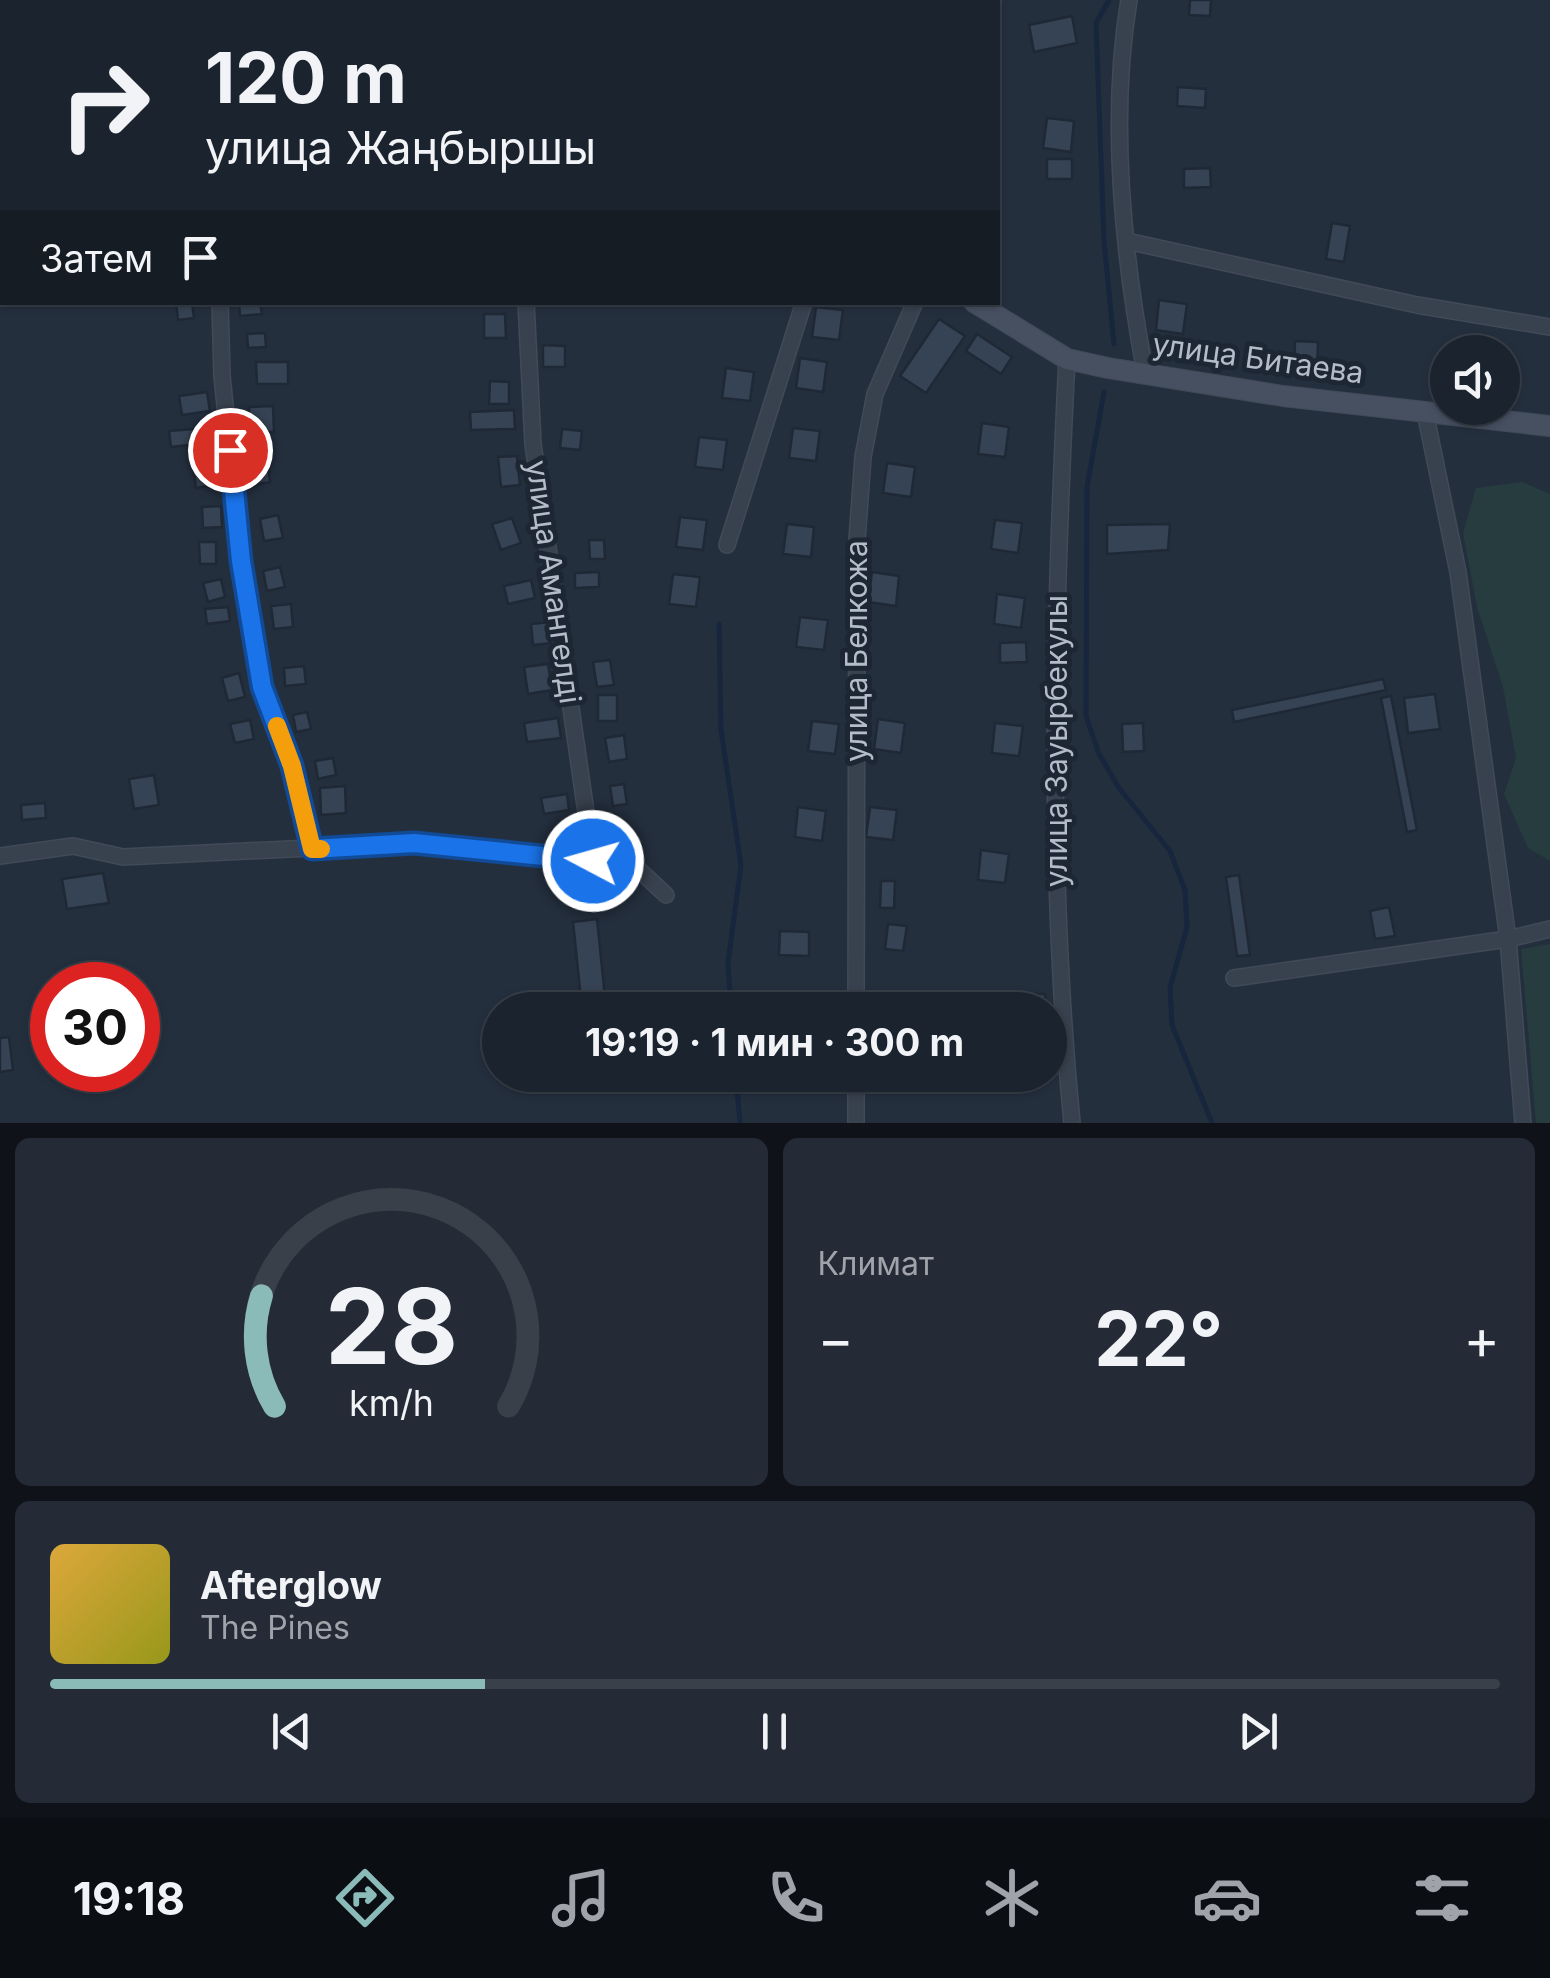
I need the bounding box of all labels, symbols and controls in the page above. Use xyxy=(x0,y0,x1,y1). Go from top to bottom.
text: 120 m xyxy=(205,35,407,120)
icon: right xyxy=(40,40,170,170)
text: улица Жаңбыршы xyxy=(205,120,596,175)
icon: arrive xyxy=(173,230,228,285)
text: Затем xyxy=(40,235,153,281)
street label: улица Битаева xyxy=(1150,325,1366,391)
map controls xyxy=(1430,335,1520,425)
button: sound xyxy=(1430,335,1520,425)
pin xyxy=(188,408,273,493)
icon: arrive xyxy=(203,423,258,478)
street label: улица Амангелді xyxy=(519,458,589,706)
street label: улица Белкожа xyxy=(838,540,874,762)
street label: улица Зауырбекулы xyxy=(1038,595,1074,887)
position arrow xyxy=(541,809,645,913)
speed limit sign: 30 xyxy=(30,962,160,1092)
text: 19:19 · 1 мин · 300 m xyxy=(585,1019,964,1065)
text: Климат xyxy=(818,1244,934,1283)
text: 28 xyxy=(325,1263,458,1389)
text: 22° xyxy=(1094,1293,1223,1384)
text: − xyxy=(818,1306,854,1372)
text: + xyxy=(1464,1306,1500,1372)
text: km/h xyxy=(349,1381,434,1425)
text: Afterglow xyxy=(200,1562,382,1608)
text: The Pines xyxy=(200,1608,350,1647)
icon: previous xyxy=(264,1704,319,1759)
icon: pause xyxy=(747,1704,802,1759)
icon: next xyxy=(1231,1704,1286,1759)
icon: directions xyxy=(330,1863,400,1933)
icon: music xyxy=(546,1863,616,1933)
icon: phone xyxy=(761,1863,831,1933)
icon: climate xyxy=(977,1863,1047,1933)
icon: car xyxy=(1192,1863,1262,1933)
icon: filters xyxy=(1407,1863,1477,1933)
text: 19:18 xyxy=(73,1871,185,1926)

